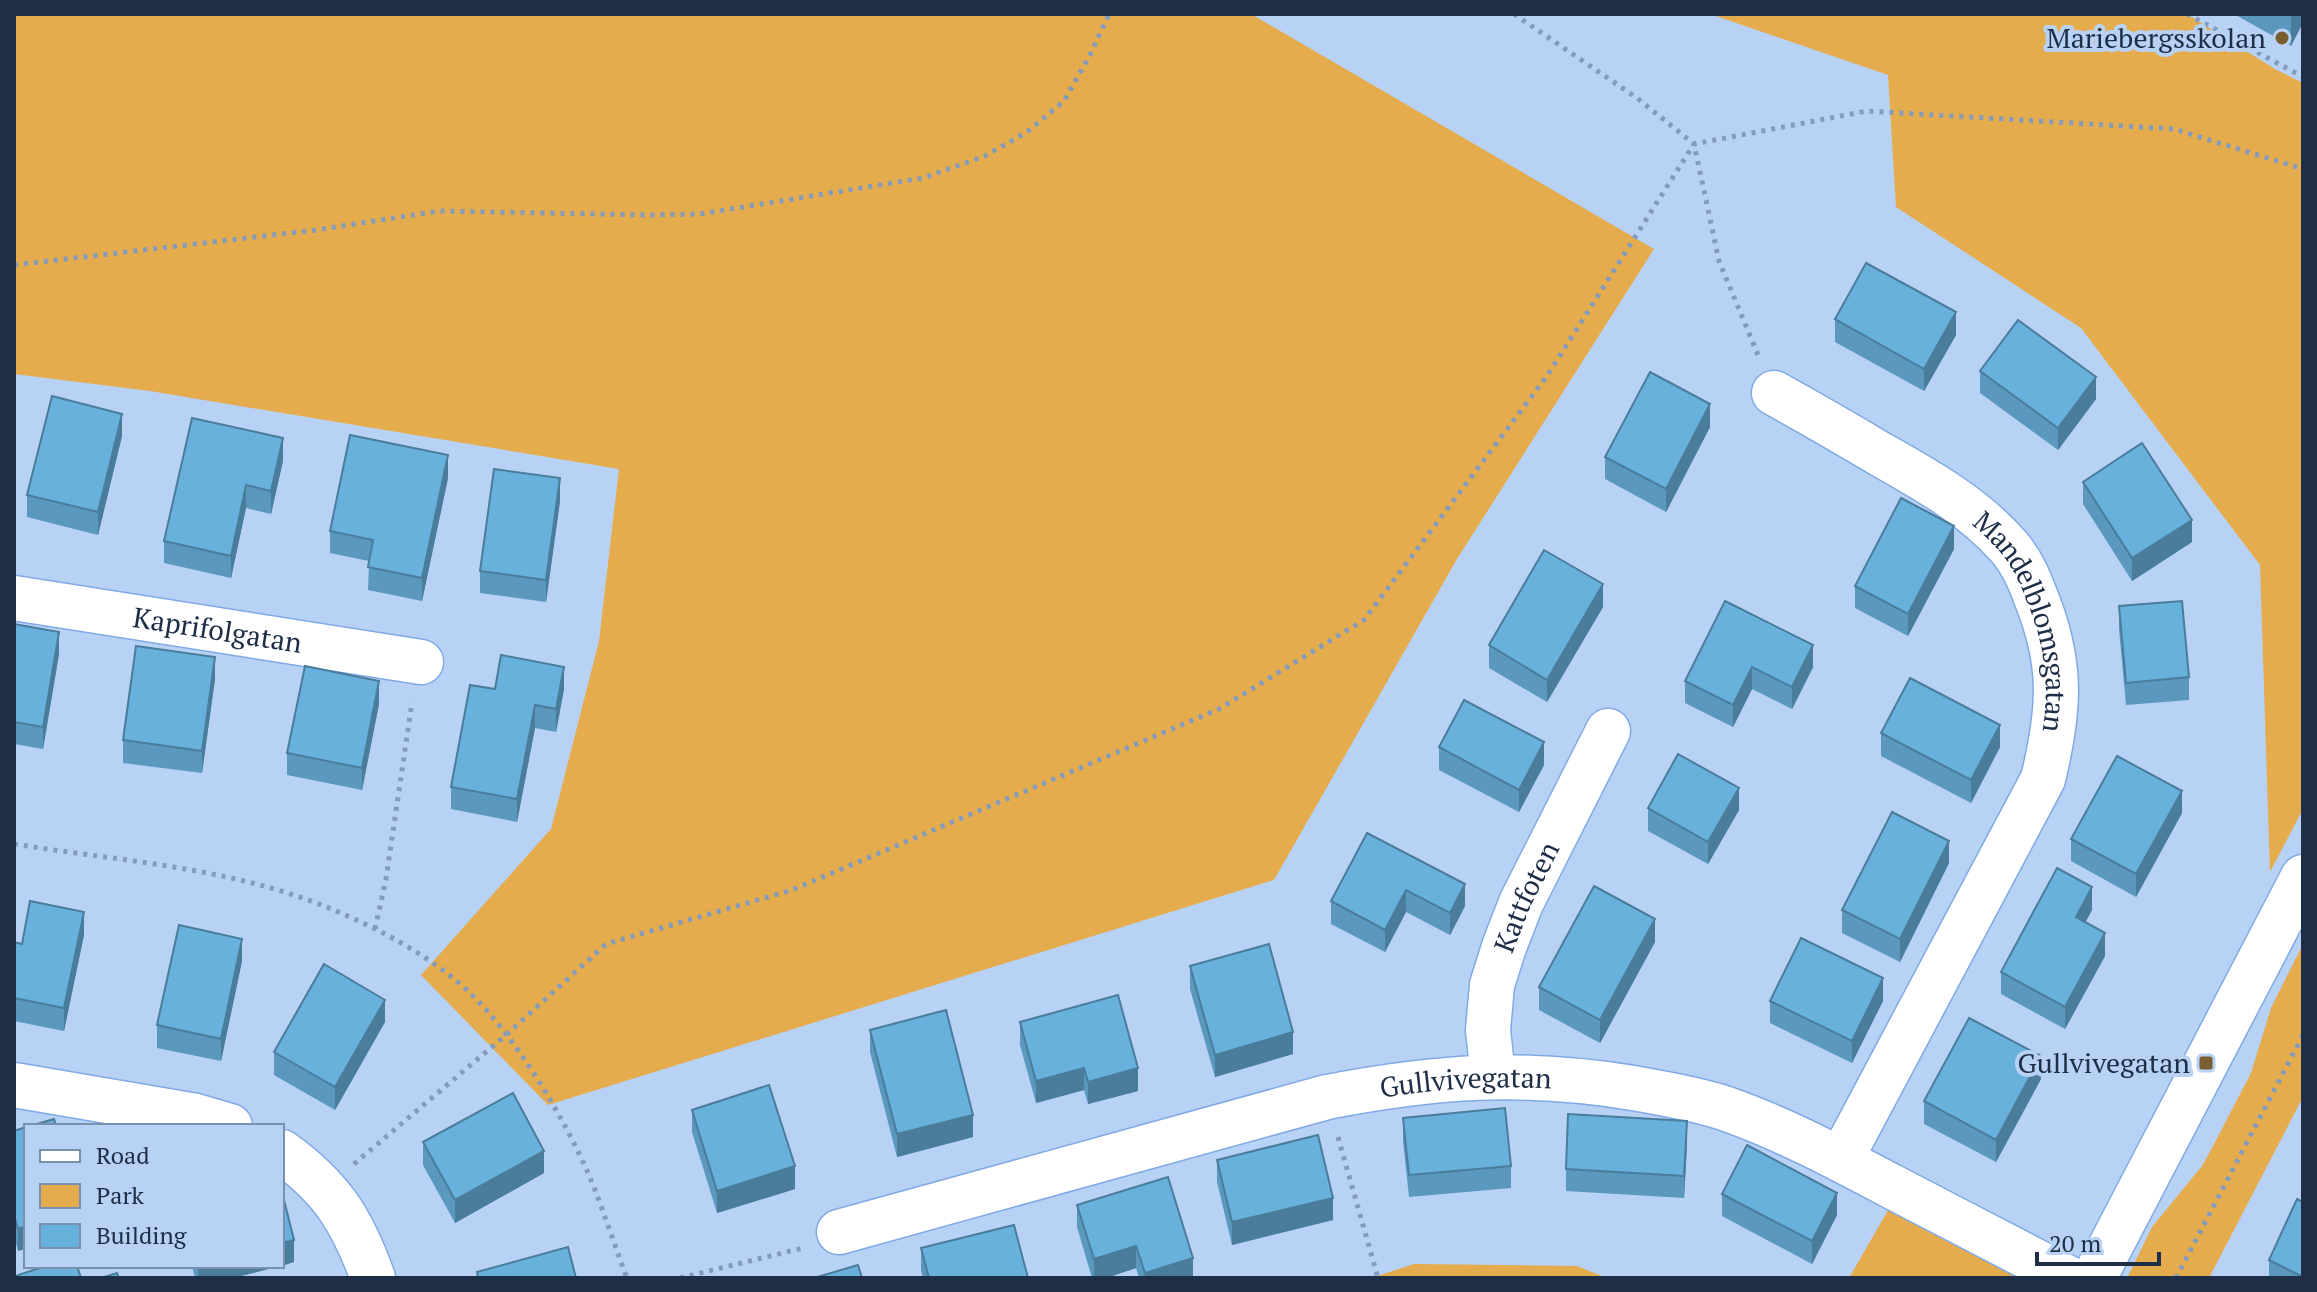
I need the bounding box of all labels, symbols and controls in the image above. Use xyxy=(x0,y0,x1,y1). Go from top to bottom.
place label: Mariebergsskolan xyxy=(2046,19,2266,56)
marker: Mariebergsskolan xyxy=(2273,29,2291,47)
street label: Mandelblomsgatan xyxy=(1966,503,2075,735)
street label: Kaprifolgatan xyxy=(131,598,305,661)
street label: Kattfoten xyxy=(1485,835,1567,958)
place label: Gullvivegatan xyxy=(2017,1044,2190,1081)
marker: Gullvivegatan xyxy=(2197,1054,2215,1072)
street label: Gullvivegatan xyxy=(1377,1058,1553,1106)
legend xyxy=(24,1124,284,1268)
text: Road xyxy=(96,1139,150,1171)
text: Park xyxy=(96,1179,145,1211)
scale bar xyxy=(2037,1216,2159,1266)
text: Building xyxy=(96,1219,187,1251)
text: 20 m xyxy=(2049,1227,2101,1259)

